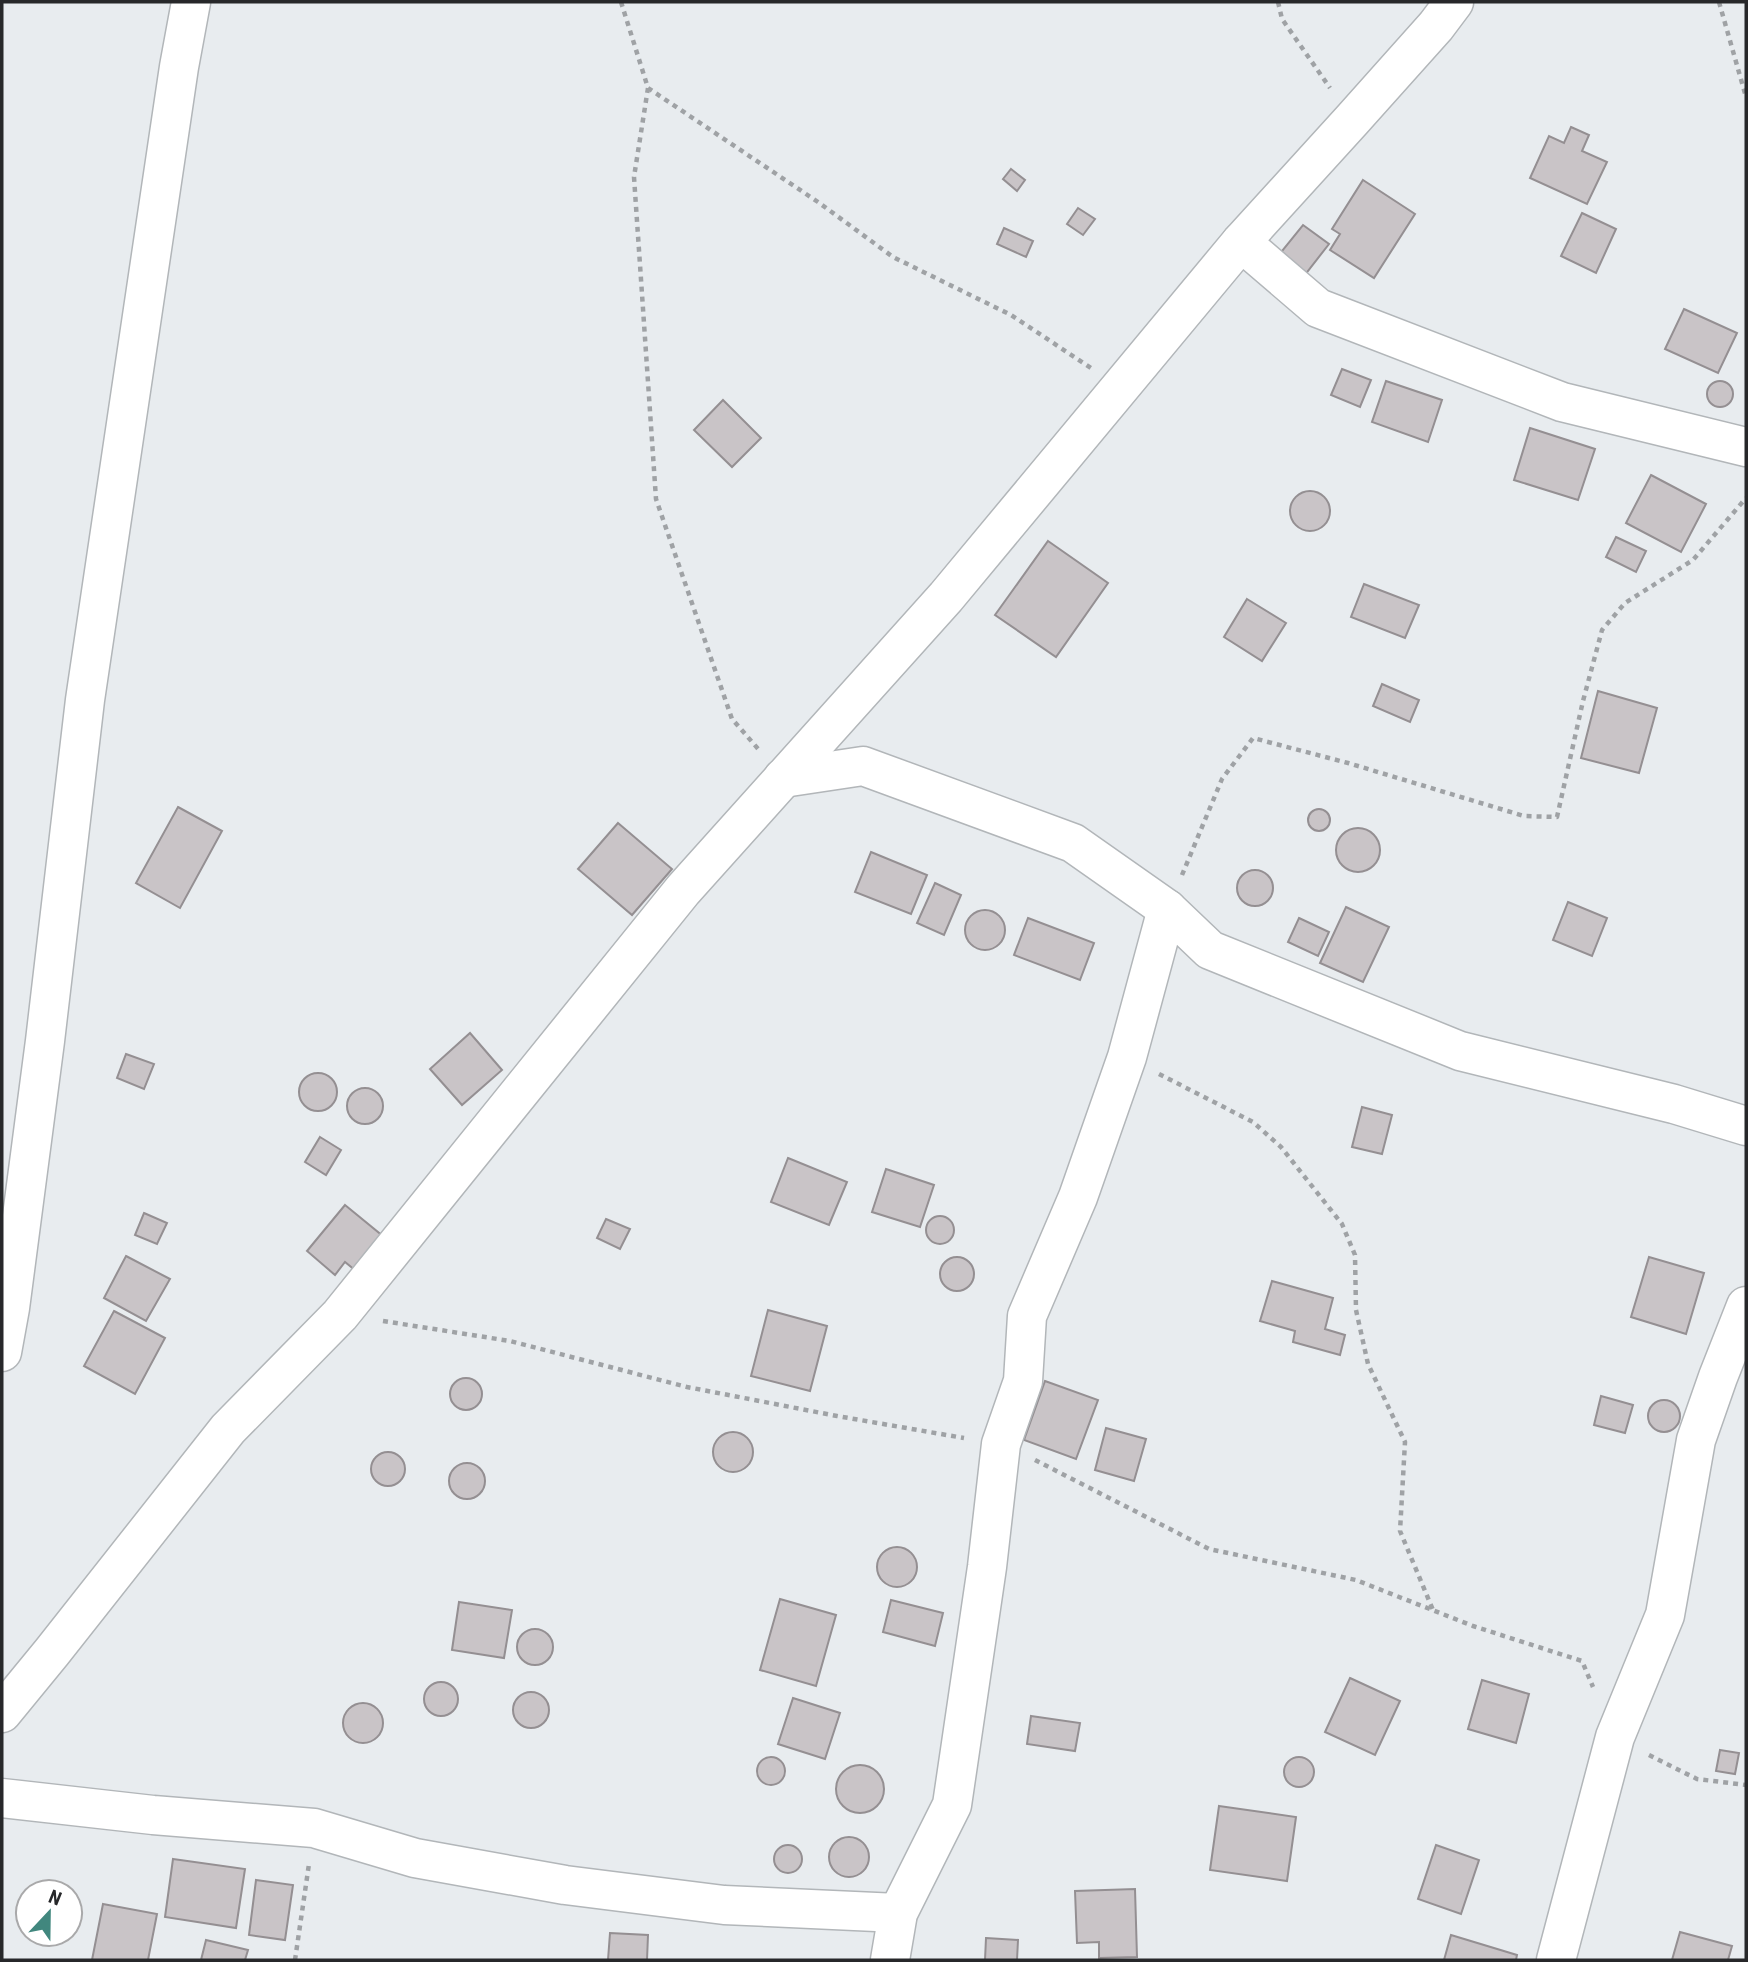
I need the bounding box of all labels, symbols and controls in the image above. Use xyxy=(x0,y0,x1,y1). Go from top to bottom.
north arrow xyxy=(14,1878,84,1948)
text: N xyxy=(45,1885,65,1911)

